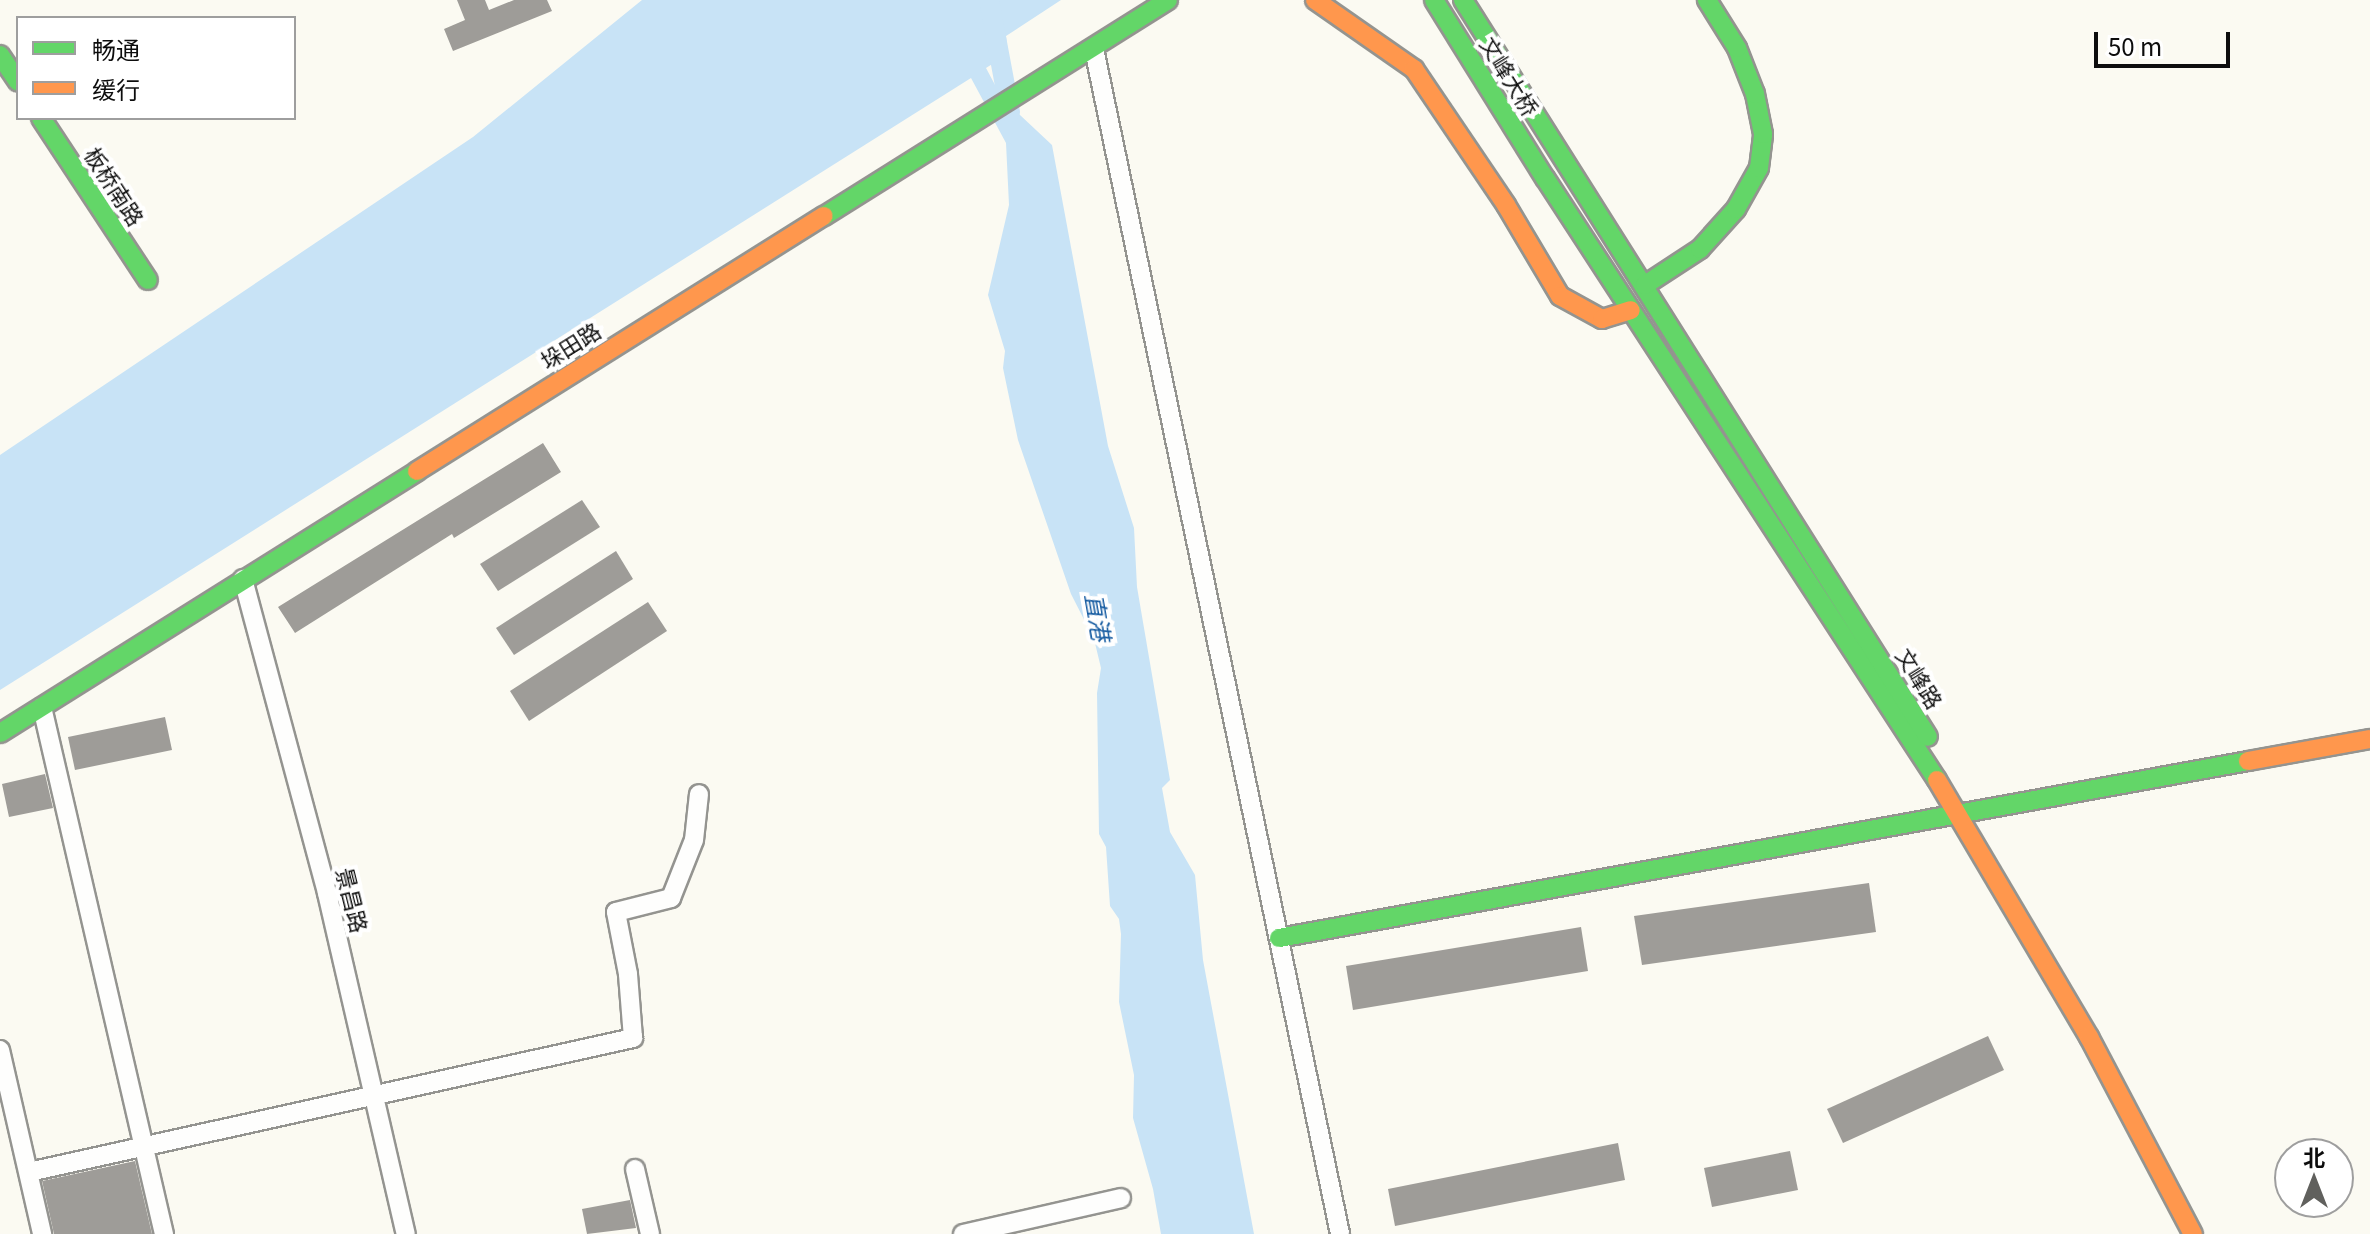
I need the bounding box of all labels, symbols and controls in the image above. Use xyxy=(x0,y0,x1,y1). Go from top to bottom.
legend xyxy=(16,16,296,120)
scale bar xyxy=(2098,16,2234,66)
text: 50 m xyxy=(2108,28,2162,63)
text: 畅通 xyxy=(92,31,140,66)
street label: 文峰大桥 xyxy=(1475,32,1545,120)
text: 缓行 xyxy=(92,71,140,106)
street label: 板桥南路 xyxy=(80,142,150,230)
street label: 垛田路 xyxy=(535,316,605,374)
water label: 直港 xyxy=(1081,591,1117,643)
street label: 文峰路 xyxy=(1891,643,1949,713)
street label: 景昌路 xyxy=(332,865,374,935)
north arrow xyxy=(2274,1138,2354,1218)
text: 北 xyxy=(2303,1140,2325,1172)

